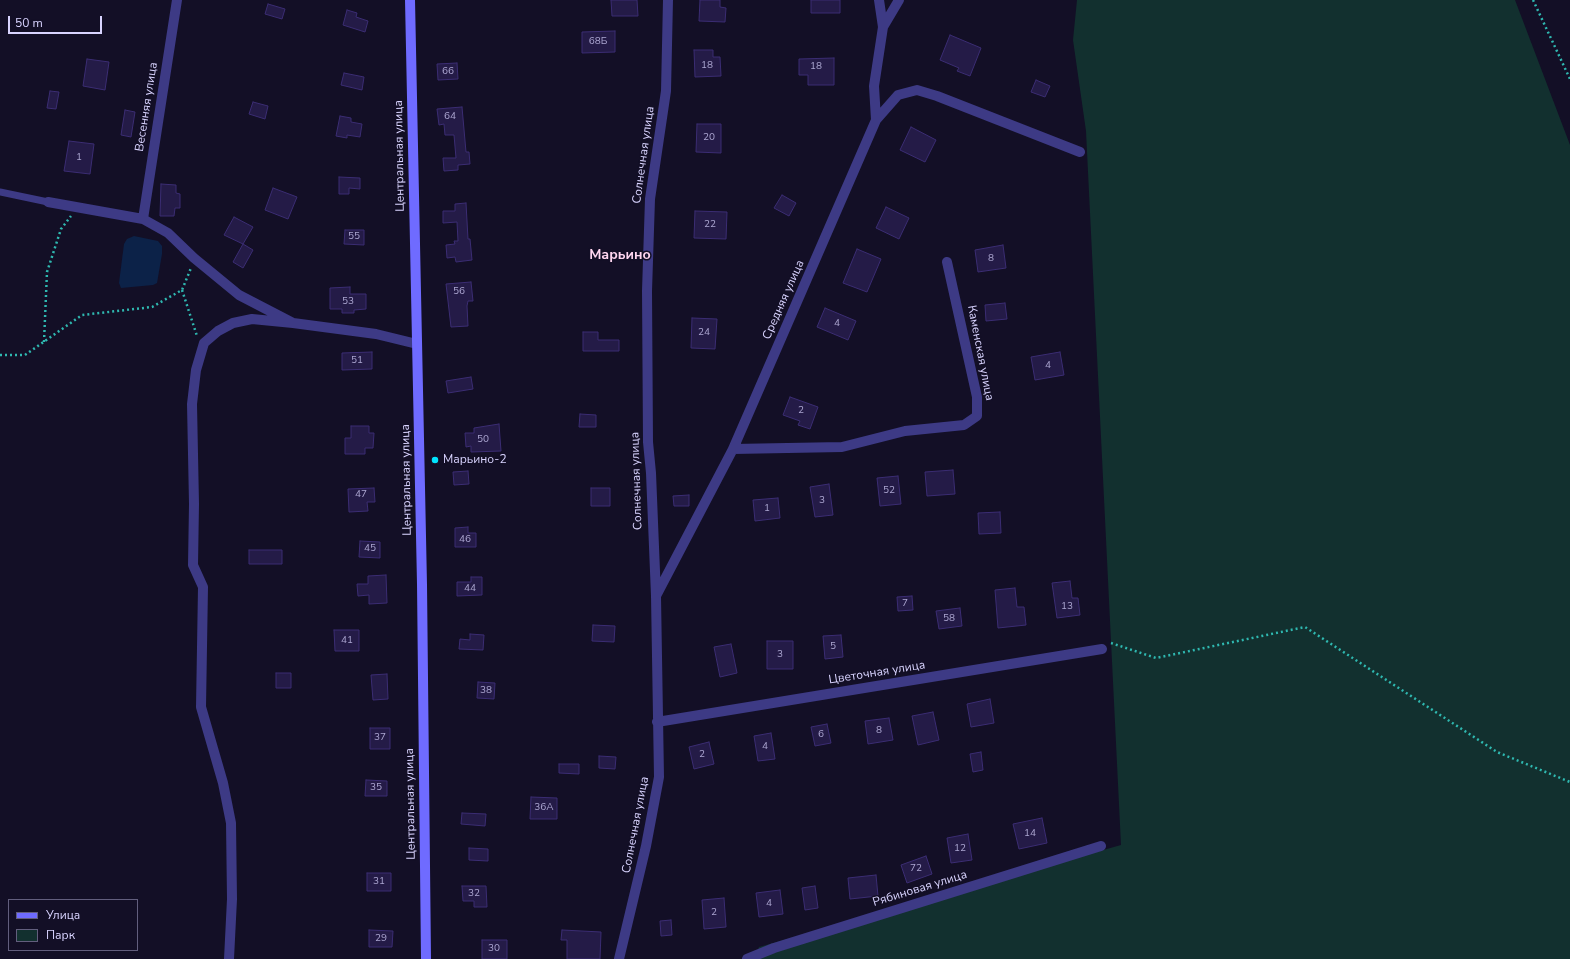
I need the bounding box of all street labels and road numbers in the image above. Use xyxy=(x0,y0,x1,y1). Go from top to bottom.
street label: Весенняя улица xyxy=(133,61,161,153)
street label: Центральная улица xyxy=(392,100,408,212)
street label: Солнечная улица xyxy=(630,105,658,205)
street label: Средняя улица xyxy=(760,258,808,342)
street label: Каменская улица xyxy=(964,304,996,402)
street label: Центральная улица xyxy=(399,424,415,536)
street label: Солнечная улица xyxy=(628,432,646,530)
street label: Цветочная улица xyxy=(828,658,926,688)
street label: Центральная улица xyxy=(403,748,419,860)
street label: Солнечная улица xyxy=(620,775,652,875)
street label: Рябиновая улица xyxy=(871,868,969,910)

